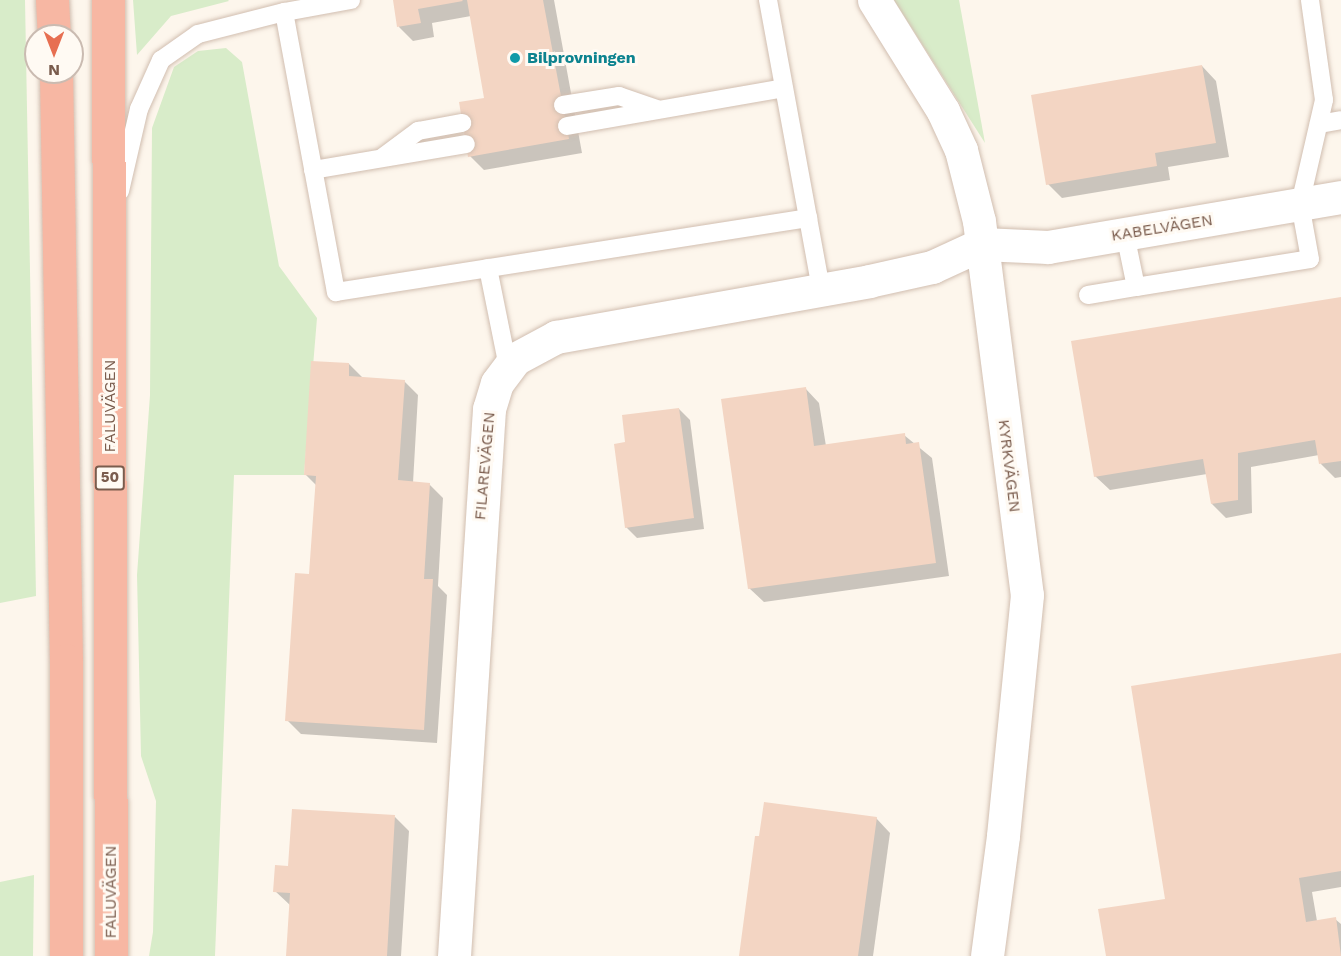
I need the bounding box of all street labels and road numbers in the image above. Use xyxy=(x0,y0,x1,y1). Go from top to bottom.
street label: KABELVÄGEN xyxy=(1110,210,1214,246)
street label: FALUVÄGEN xyxy=(100,360,120,452)
street label: FILAREVÄGEN xyxy=(471,411,499,521)
street label: KYRKVÄGEN xyxy=(994,418,1024,514)
road number: 50 xyxy=(94,466,126,490)
street label: FALUVÄGEN xyxy=(101,846,121,938)

